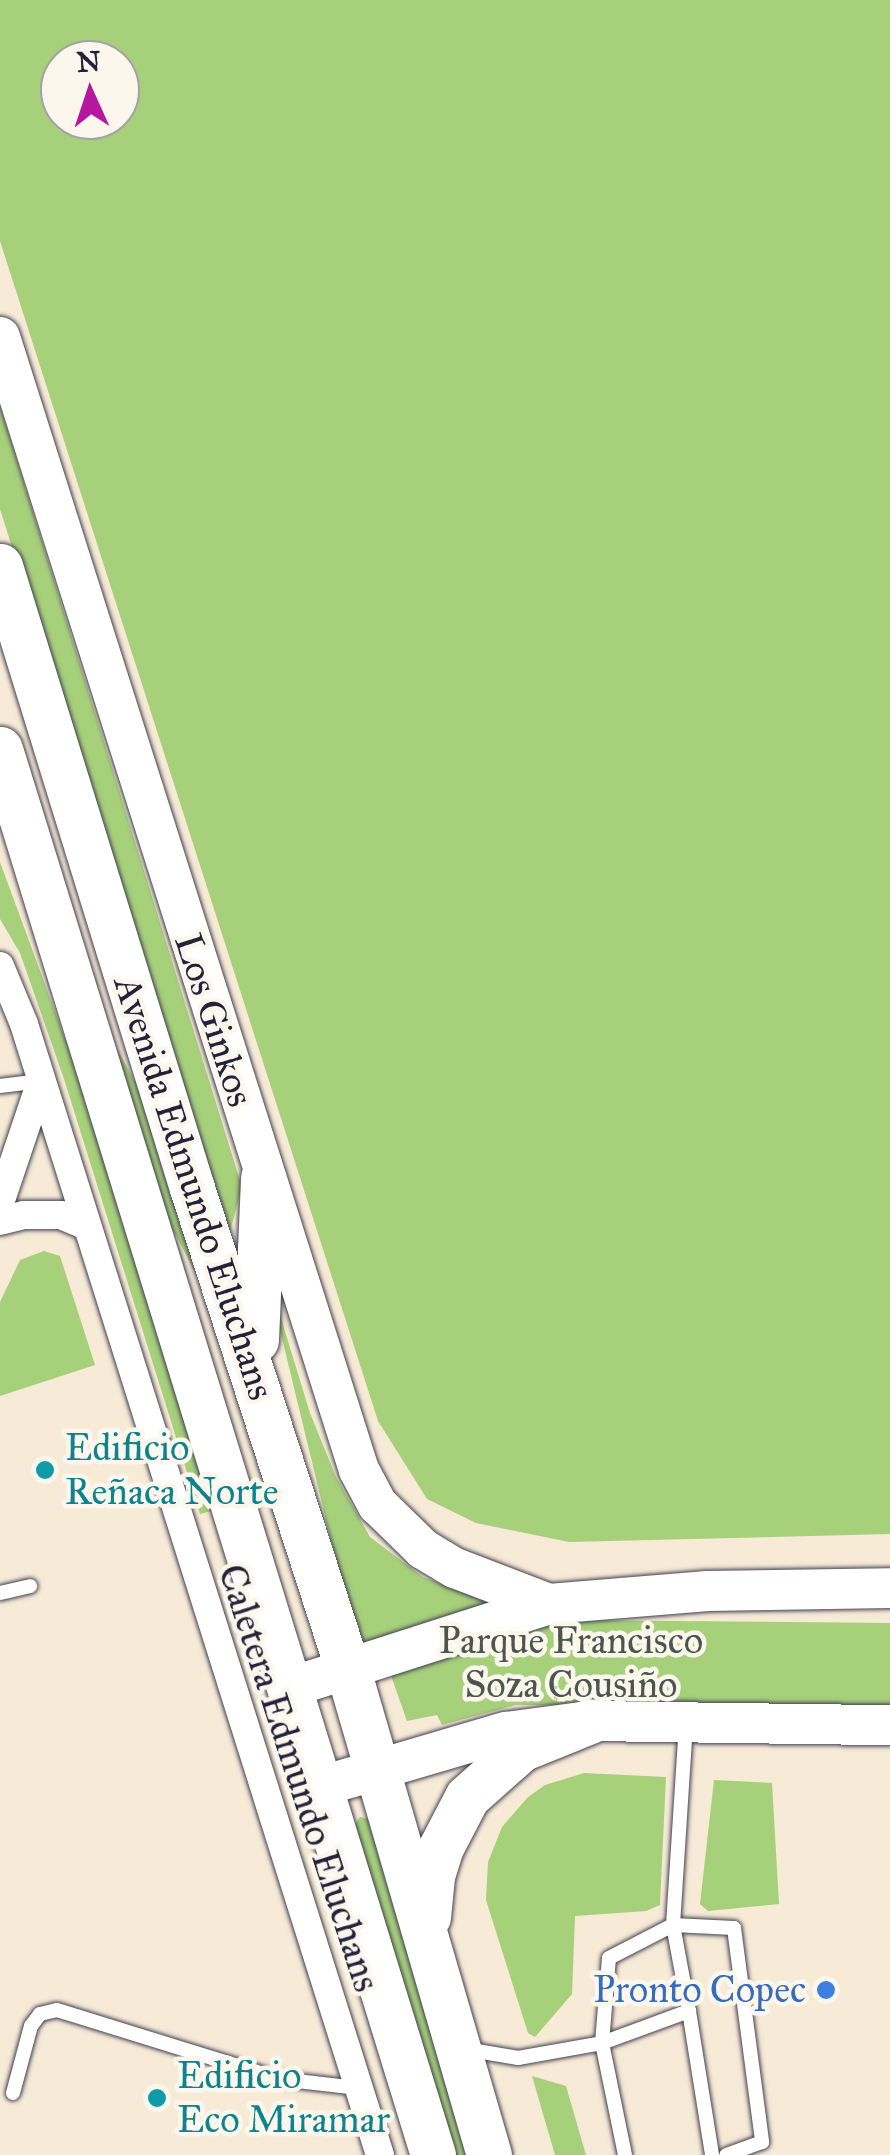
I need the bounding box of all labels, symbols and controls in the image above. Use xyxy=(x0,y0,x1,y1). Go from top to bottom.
north arrow xyxy=(40,40,140,140)
text: N xyxy=(76,43,101,80)
street label: Los Ginkos xyxy=(165,928,263,1112)
street label: Avenida Edmundo Eluchans xyxy=(104,971,284,1405)
place label: Edificio Reñaca Norte xyxy=(65,1425,279,1515)
marker: Edificio Reñaca Norte xyxy=(34,1459,56,1481)
street label: Caletera Edmundo Eluchans xyxy=(208,1559,390,1997)
park label: Parque Francisco Soza Cousiño xyxy=(439,1618,703,1708)
place label: Pronto Copec xyxy=(593,1967,806,2013)
marker: Pronto Copec xyxy=(815,1979,837,2001)
place label: Edificio Eco Miramar xyxy=(177,2053,390,2142)
marker: Edificio Eco Miramar xyxy=(146,2087,168,2109)

